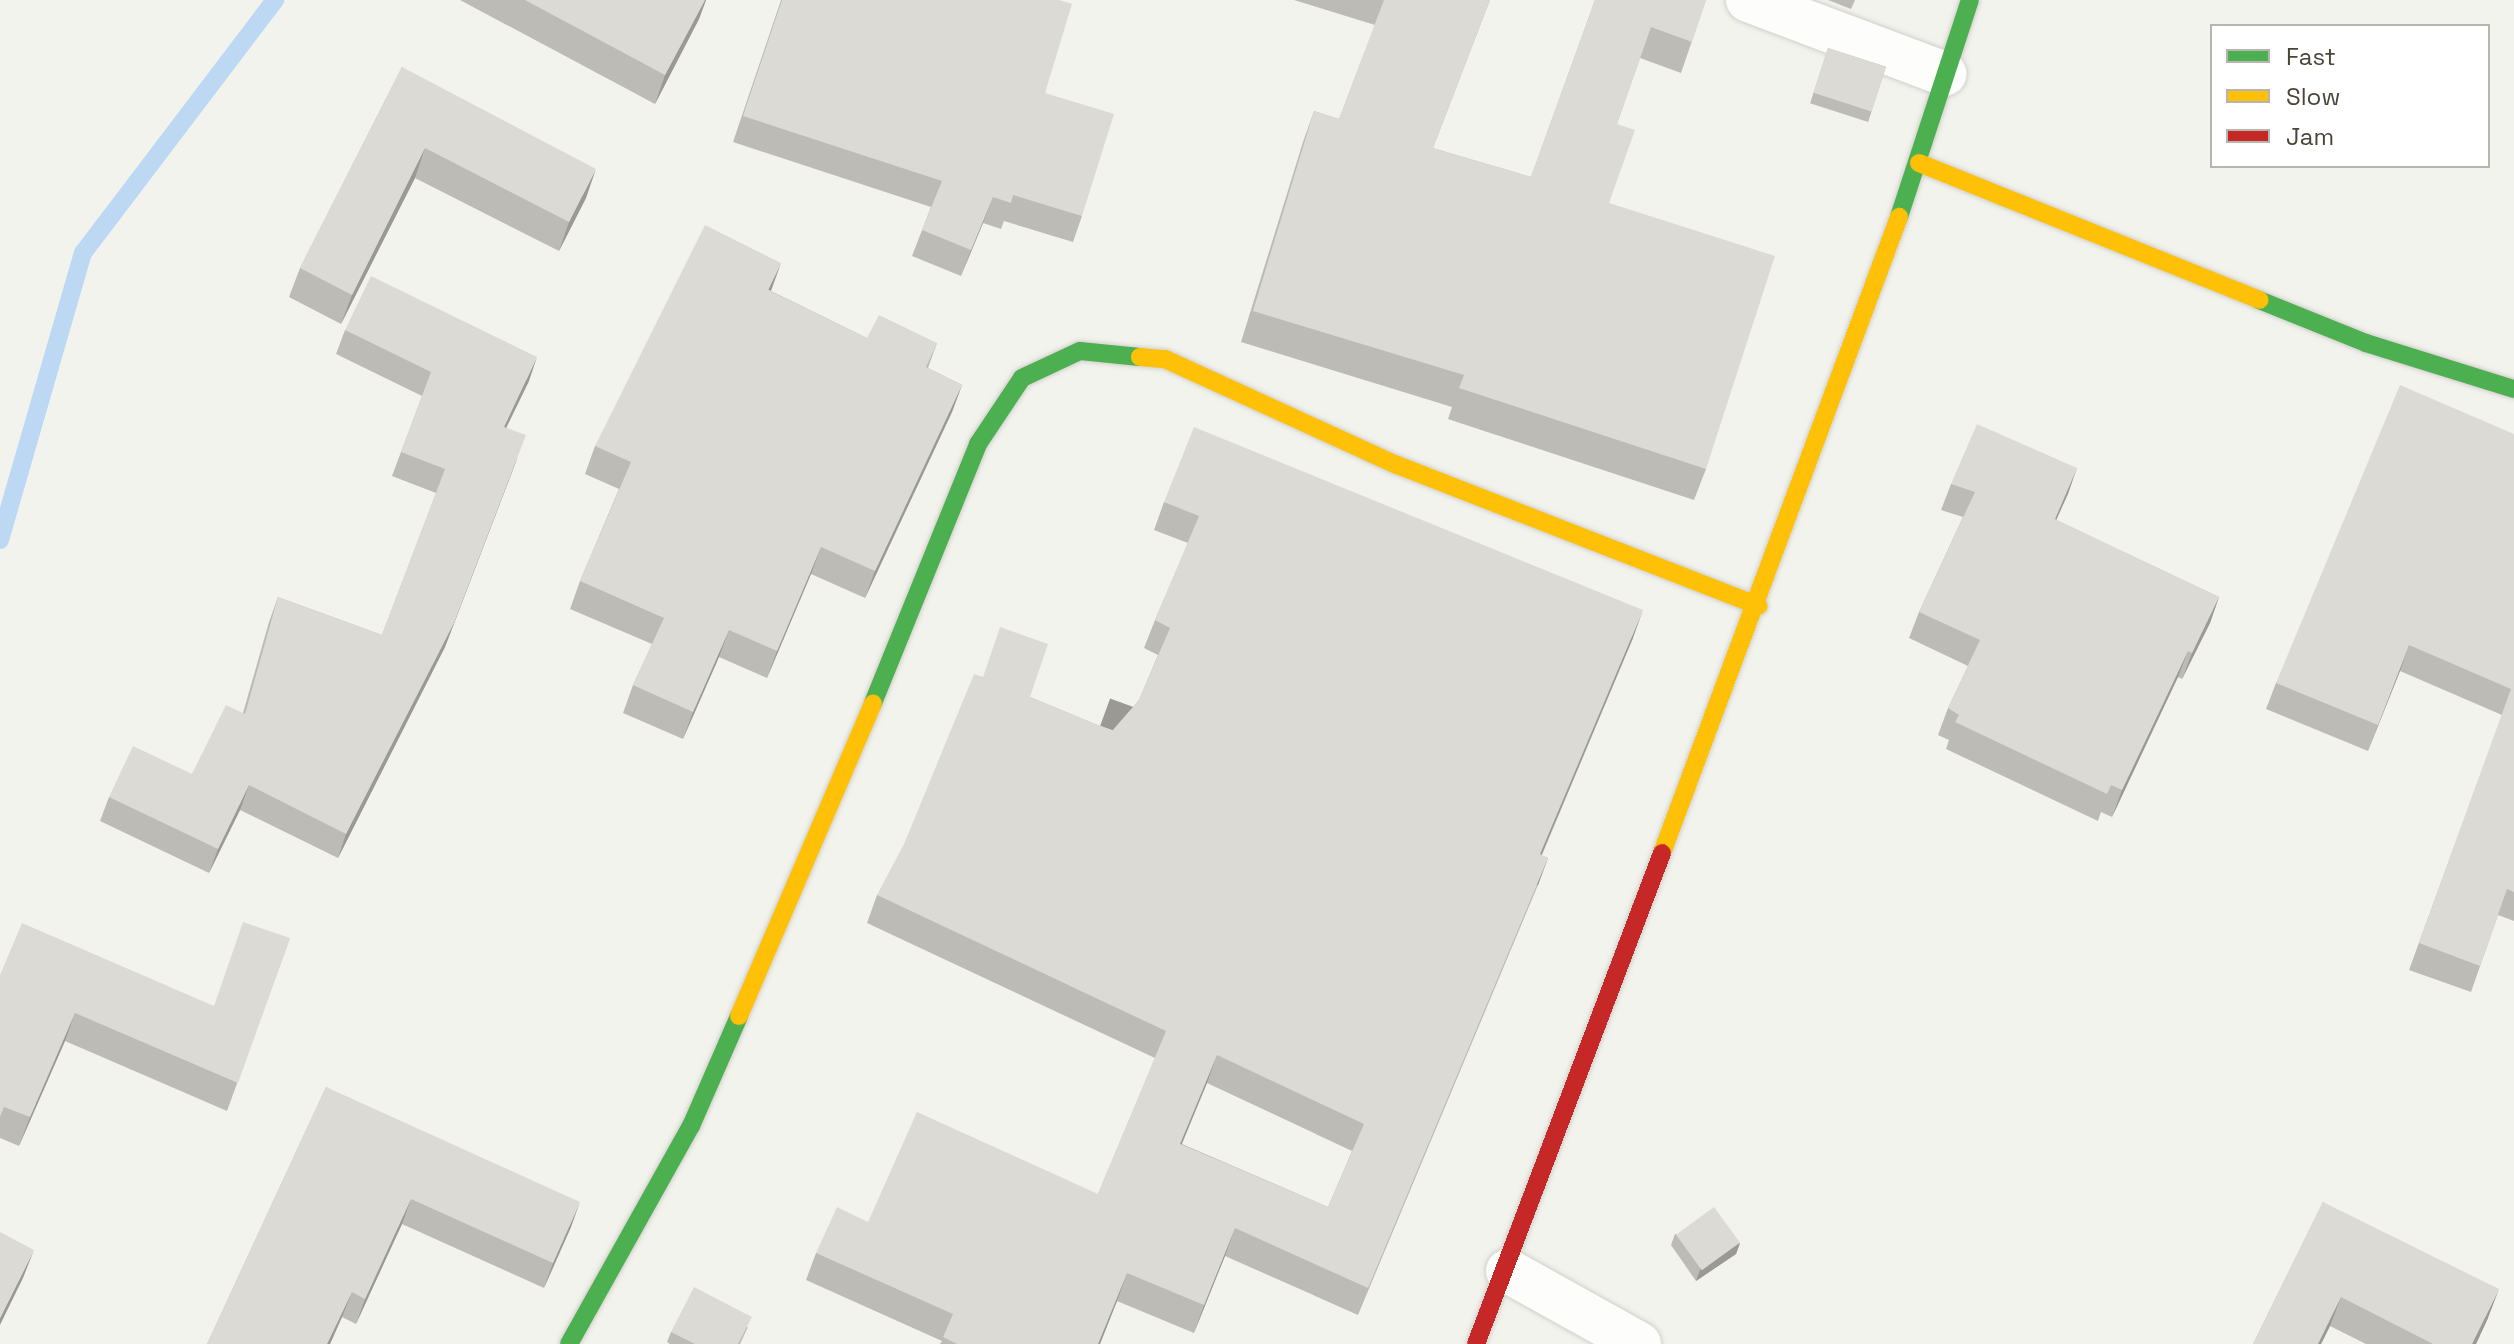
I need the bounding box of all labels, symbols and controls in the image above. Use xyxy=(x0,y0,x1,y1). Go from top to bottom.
legend xyxy=(2210,24,2490,168)
text: Fast xyxy=(2286,41,2336,72)
text: Slow xyxy=(2286,81,2340,112)
text: Jam xyxy=(2286,121,2334,152)

